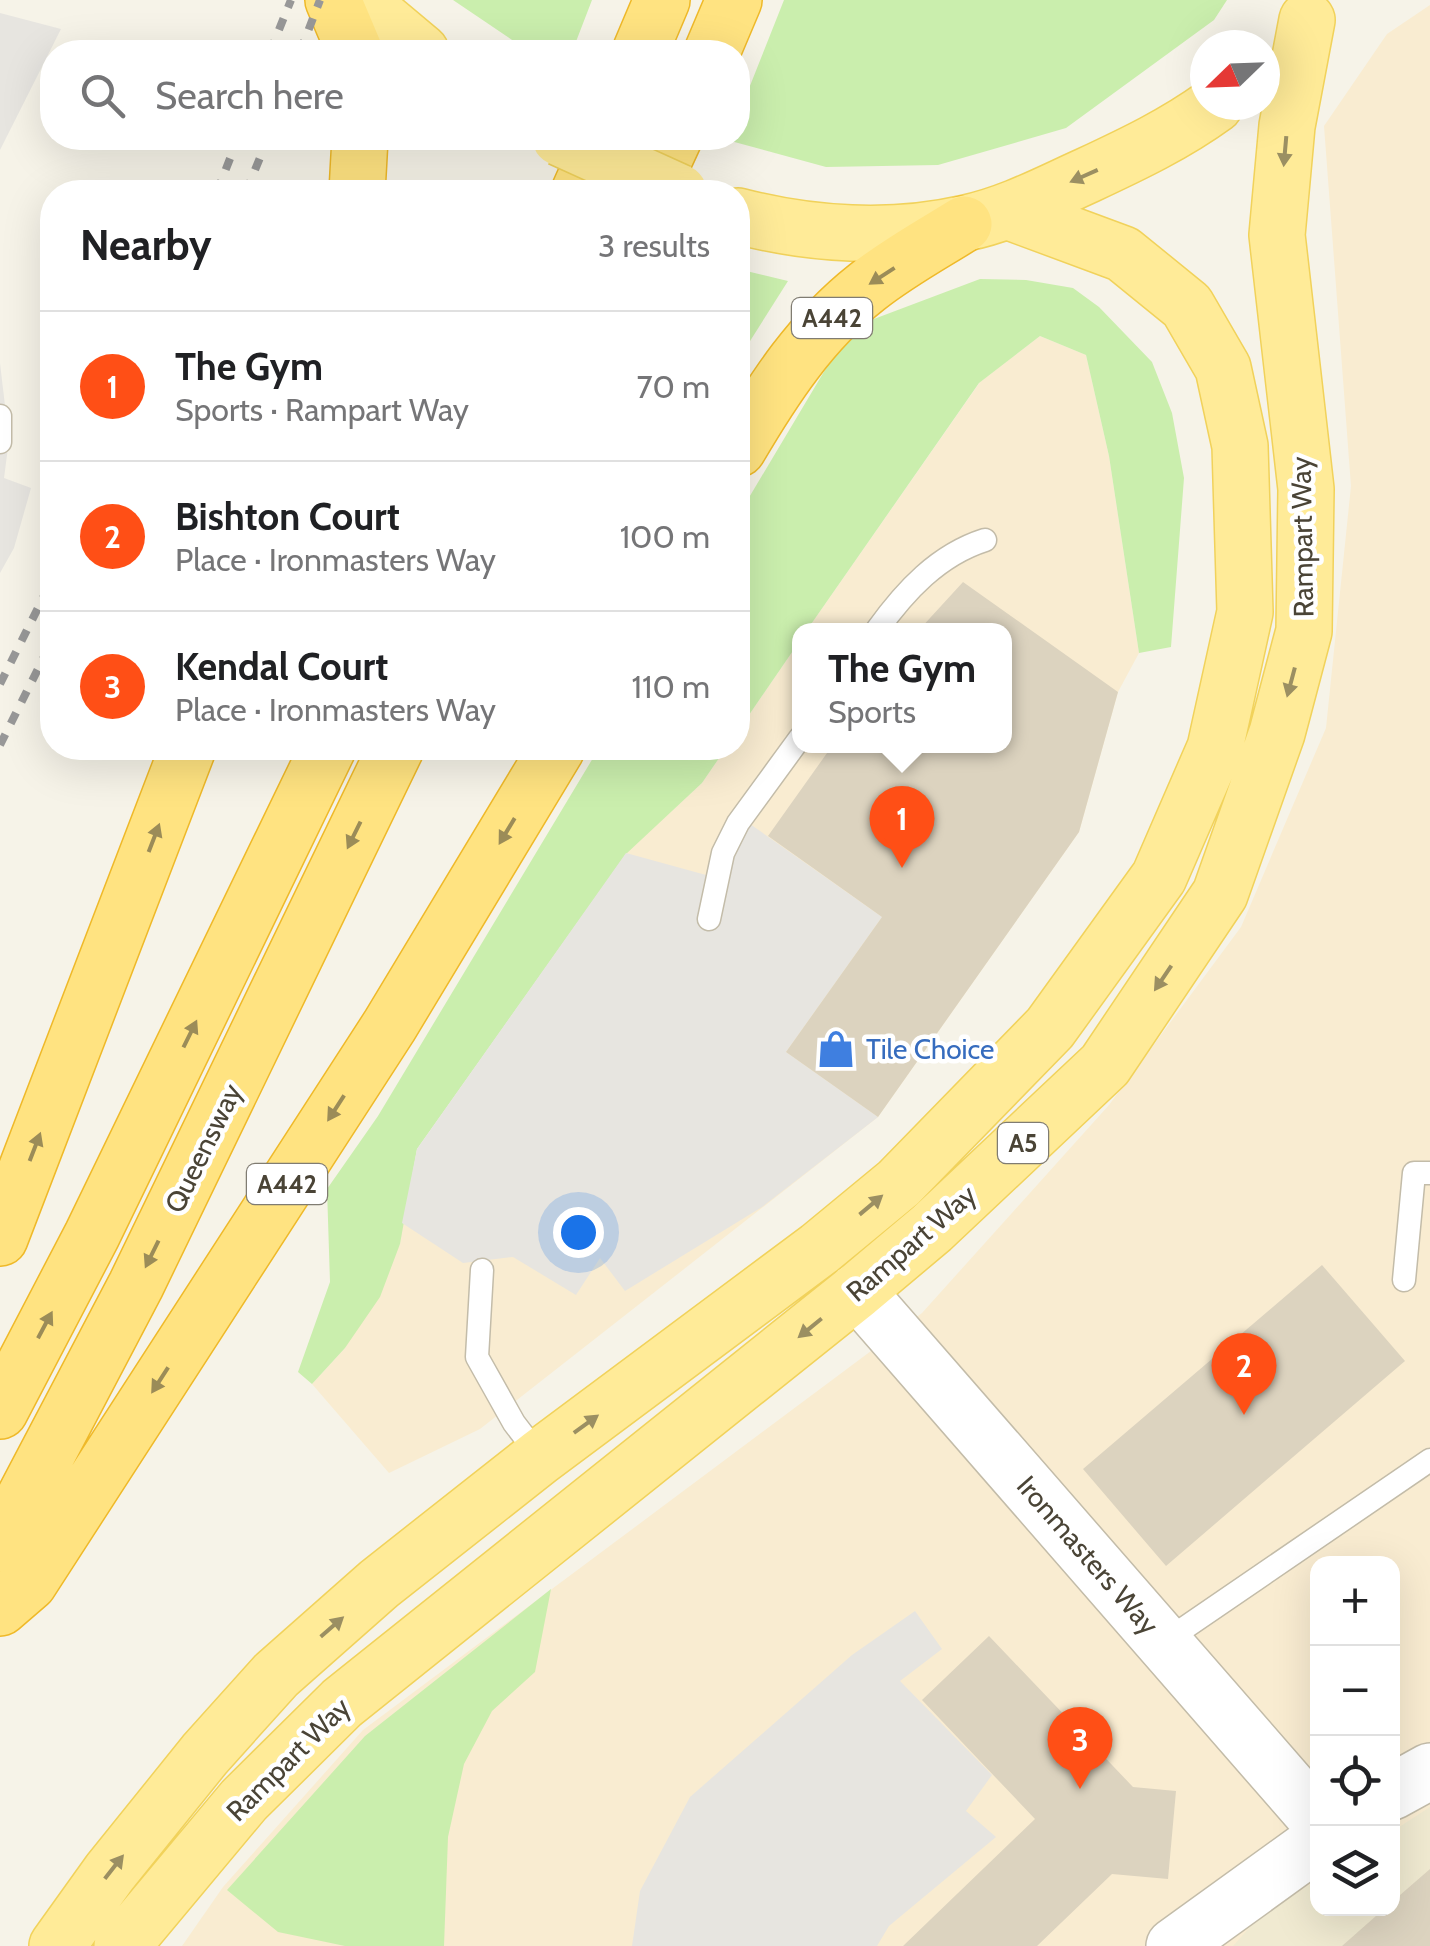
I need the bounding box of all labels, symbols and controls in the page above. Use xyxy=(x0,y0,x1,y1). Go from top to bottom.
north arrow xyxy=(1190,30,1280,120)
search box xyxy=(40,40,750,150)
icon: search xyxy=(75,68,130,123)
text: Search here xyxy=(155,72,344,119)
one-way arrow xyxy=(1277,136,1293,167)
one-way arrow xyxy=(1069,168,1099,184)
text: Nearby xyxy=(80,219,212,271)
text: 3 results xyxy=(598,226,710,265)
one-way arrow xyxy=(869,267,896,285)
road number: A442 xyxy=(792,298,872,338)
text: The Gym xyxy=(175,343,323,390)
text: 1 xyxy=(107,367,118,406)
text: 70 m xyxy=(637,367,710,406)
text: Sports · Rampart Way xyxy=(175,390,469,429)
street label: Rampart Way xyxy=(1284,456,1320,618)
text: Bishton Court xyxy=(175,493,400,540)
text: 2 xyxy=(104,517,121,556)
text: 100 m xyxy=(620,517,710,556)
text: Place · Ironmasters Way xyxy=(175,540,496,579)
popup xyxy=(792,623,1012,753)
text: Kendal Court xyxy=(175,643,388,690)
text: The Gym xyxy=(828,645,976,692)
text: 3 xyxy=(104,667,121,706)
text: 110 m xyxy=(632,667,710,706)
one-way arrow xyxy=(1282,667,1298,698)
text: Place · Ironmasters Way xyxy=(175,690,496,729)
text: Sports xyxy=(828,692,916,731)
pin: 1 xyxy=(870,786,934,868)
one-way arrow xyxy=(499,817,516,845)
one-way arrow xyxy=(346,821,363,850)
one-way arrow xyxy=(146,823,162,853)
one-way arrow xyxy=(1155,965,1173,992)
one-way arrow xyxy=(181,1019,198,1048)
shop icon: Tile Choice xyxy=(815,1028,857,1070)
place label: Tile Choice xyxy=(866,1032,994,1066)
street label: Queensway xyxy=(157,1078,249,1218)
one-way arrow xyxy=(328,1094,346,1121)
road number: A5 xyxy=(998,1123,1048,1163)
one-way arrow xyxy=(28,1132,44,1162)
road number: A442 xyxy=(247,1164,327,1204)
street label: Rampart Way xyxy=(839,1177,983,1309)
one-way arrow xyxy=(859,1195,884,1216)
your location xyxy=(553,1207,604,1258)
one-way arrow xyxy=(143,1240,160,1269)
one-way arrow xyxy=(36,1310,53,1339)
one-way arrow xyxy=(798,1318,824,1339)
pin: 2 xyxy=(1212,1332,1276,1415)
one-way arrow xyxy=(151,1367,169,1394)
one-way arrow xyxy=(573,1415,599,1435)
street label: Ironmasters Way xyxy=(1010,1469,1166,1641)
map controls xyxy=(1310,1556,1400,1916)
button: + xyxy=(1310,1556,1400,1646)
one-way arrow xyxy=(319,1616,344,1638)
button: − xyxy=(1310,1646,1400,1736)
street label: Rampart Way xyxy=(219,1690,357,1828)
pin: 3 xyxy=(1048,1706,1112,1789)
button: locate xyxy=(1310,1736,1400,1826)
button: layers xyxy=(1310,1826,1400,1916)
one-way arrow xyxy=(103,1854,124,1880)

